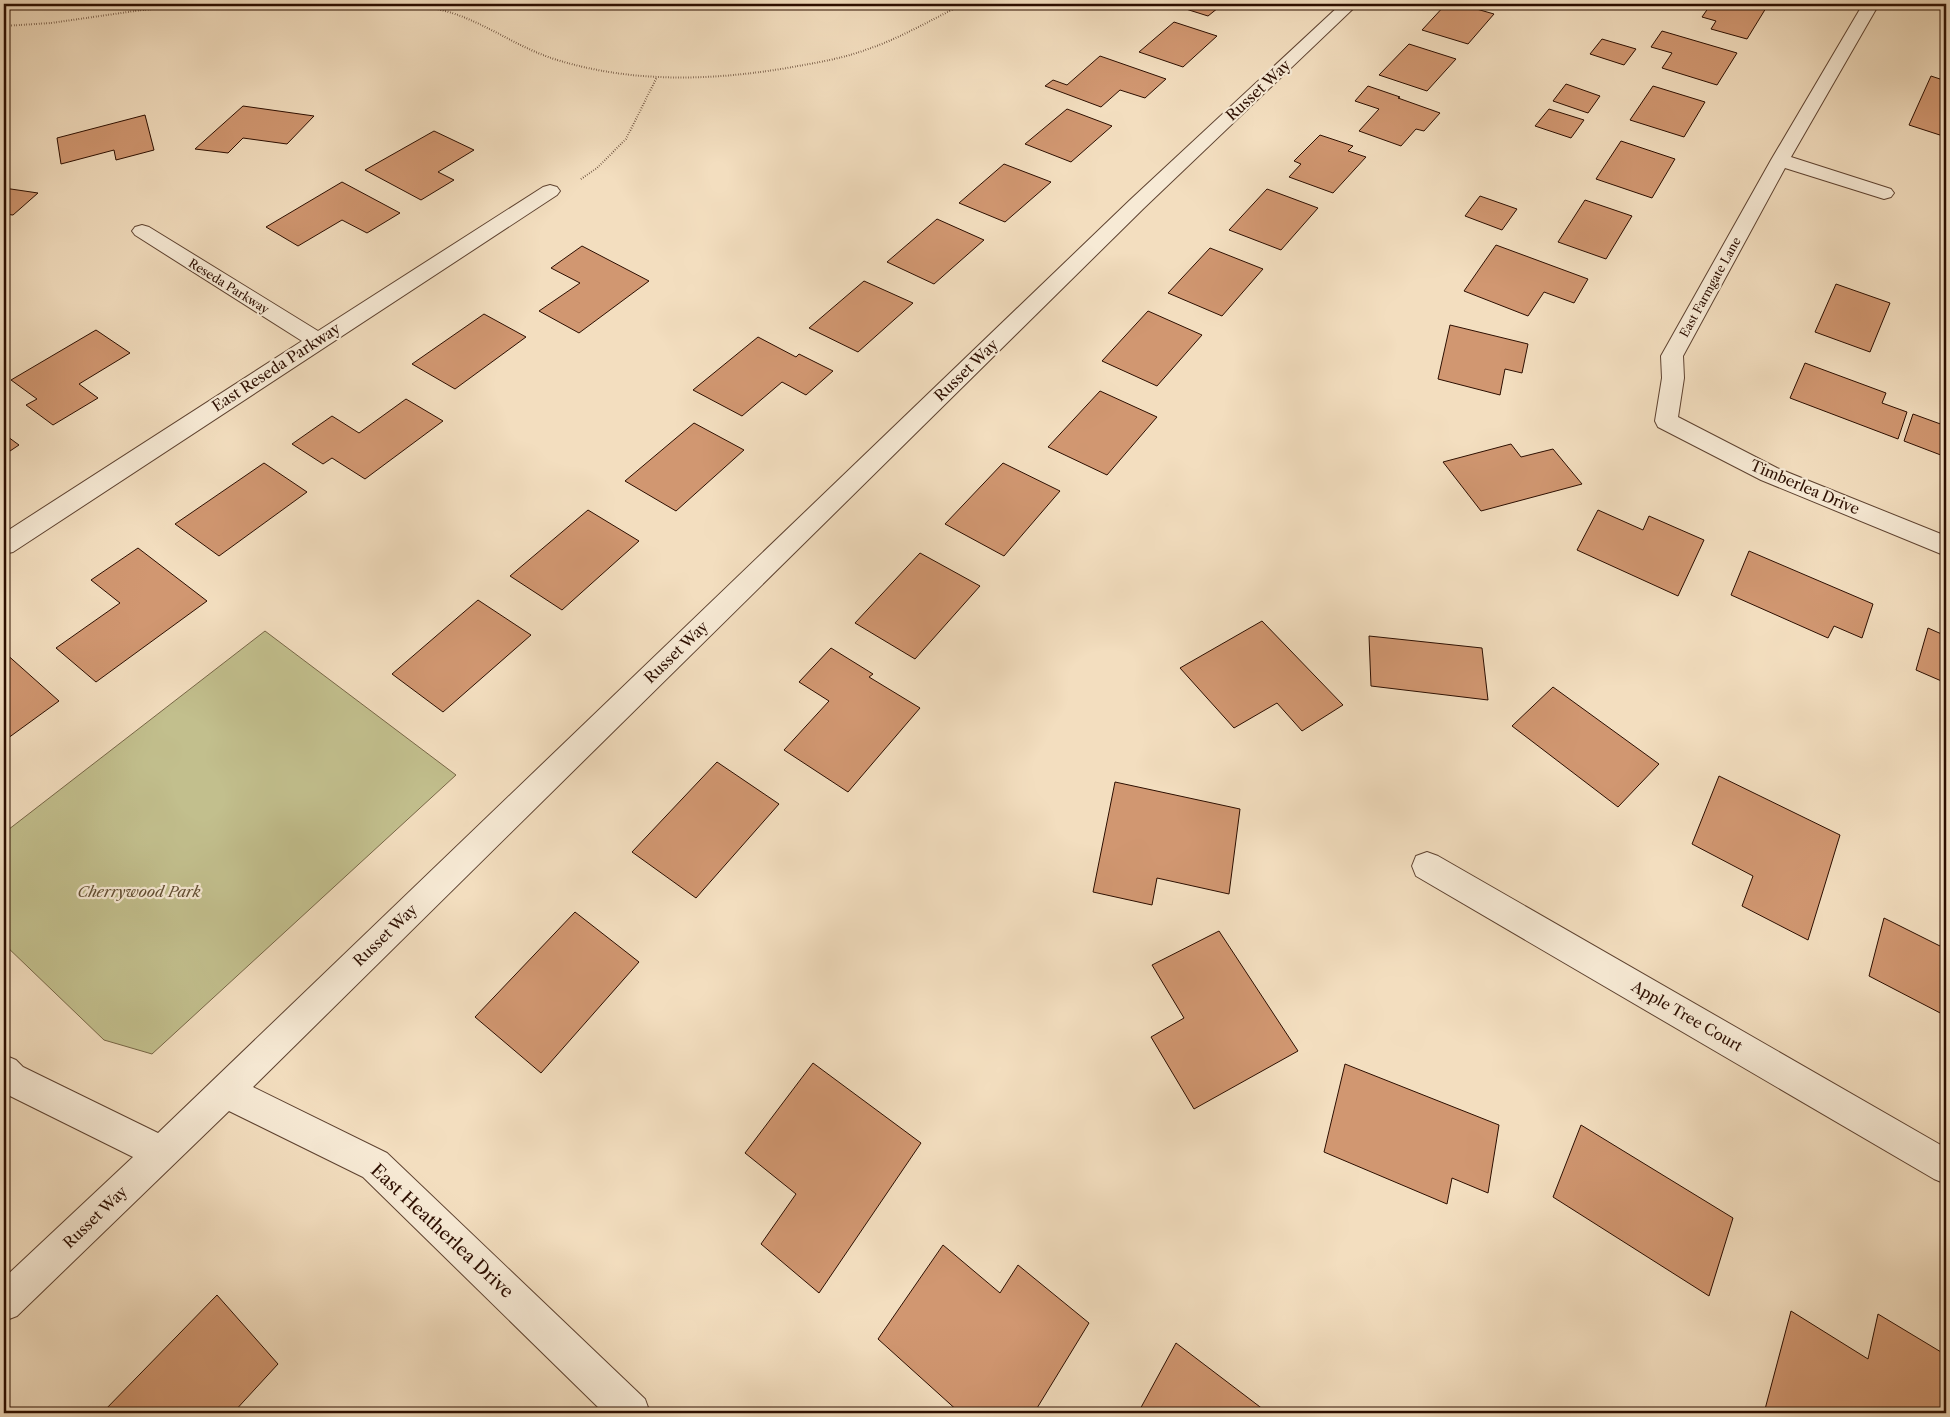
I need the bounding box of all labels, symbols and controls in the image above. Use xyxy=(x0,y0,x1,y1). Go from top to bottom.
street label: Russet Way xyxy=(1222,55,1295,125)
street label: East Farmgate Lane xyxy=(1676,234,1744,340)
street label: Reseda Parkway xyxy=(186,255,272,317)
street label: East Reseda Parkway xyxy=(208,318,344,416)
street label: Russet Way xyxy=(930,334,1002,405)
street label: Timberlea Drive xyxy=(1747,455,1863,519)
street label: Russet Way xyxy=(640,616,712,687)
park label: Cherrywood Park xyxy=(78,882,201,901)
street label: Russet Way xyxy=(349,899,421,970)
street label: Apple Tree Court xyxy=(1627,976,1746,1056)
street label: East Heatherlea Drive xyxy=(366,1159,518,1303)
street label: Russet Way xyxy=(59,1181,131,1252)

